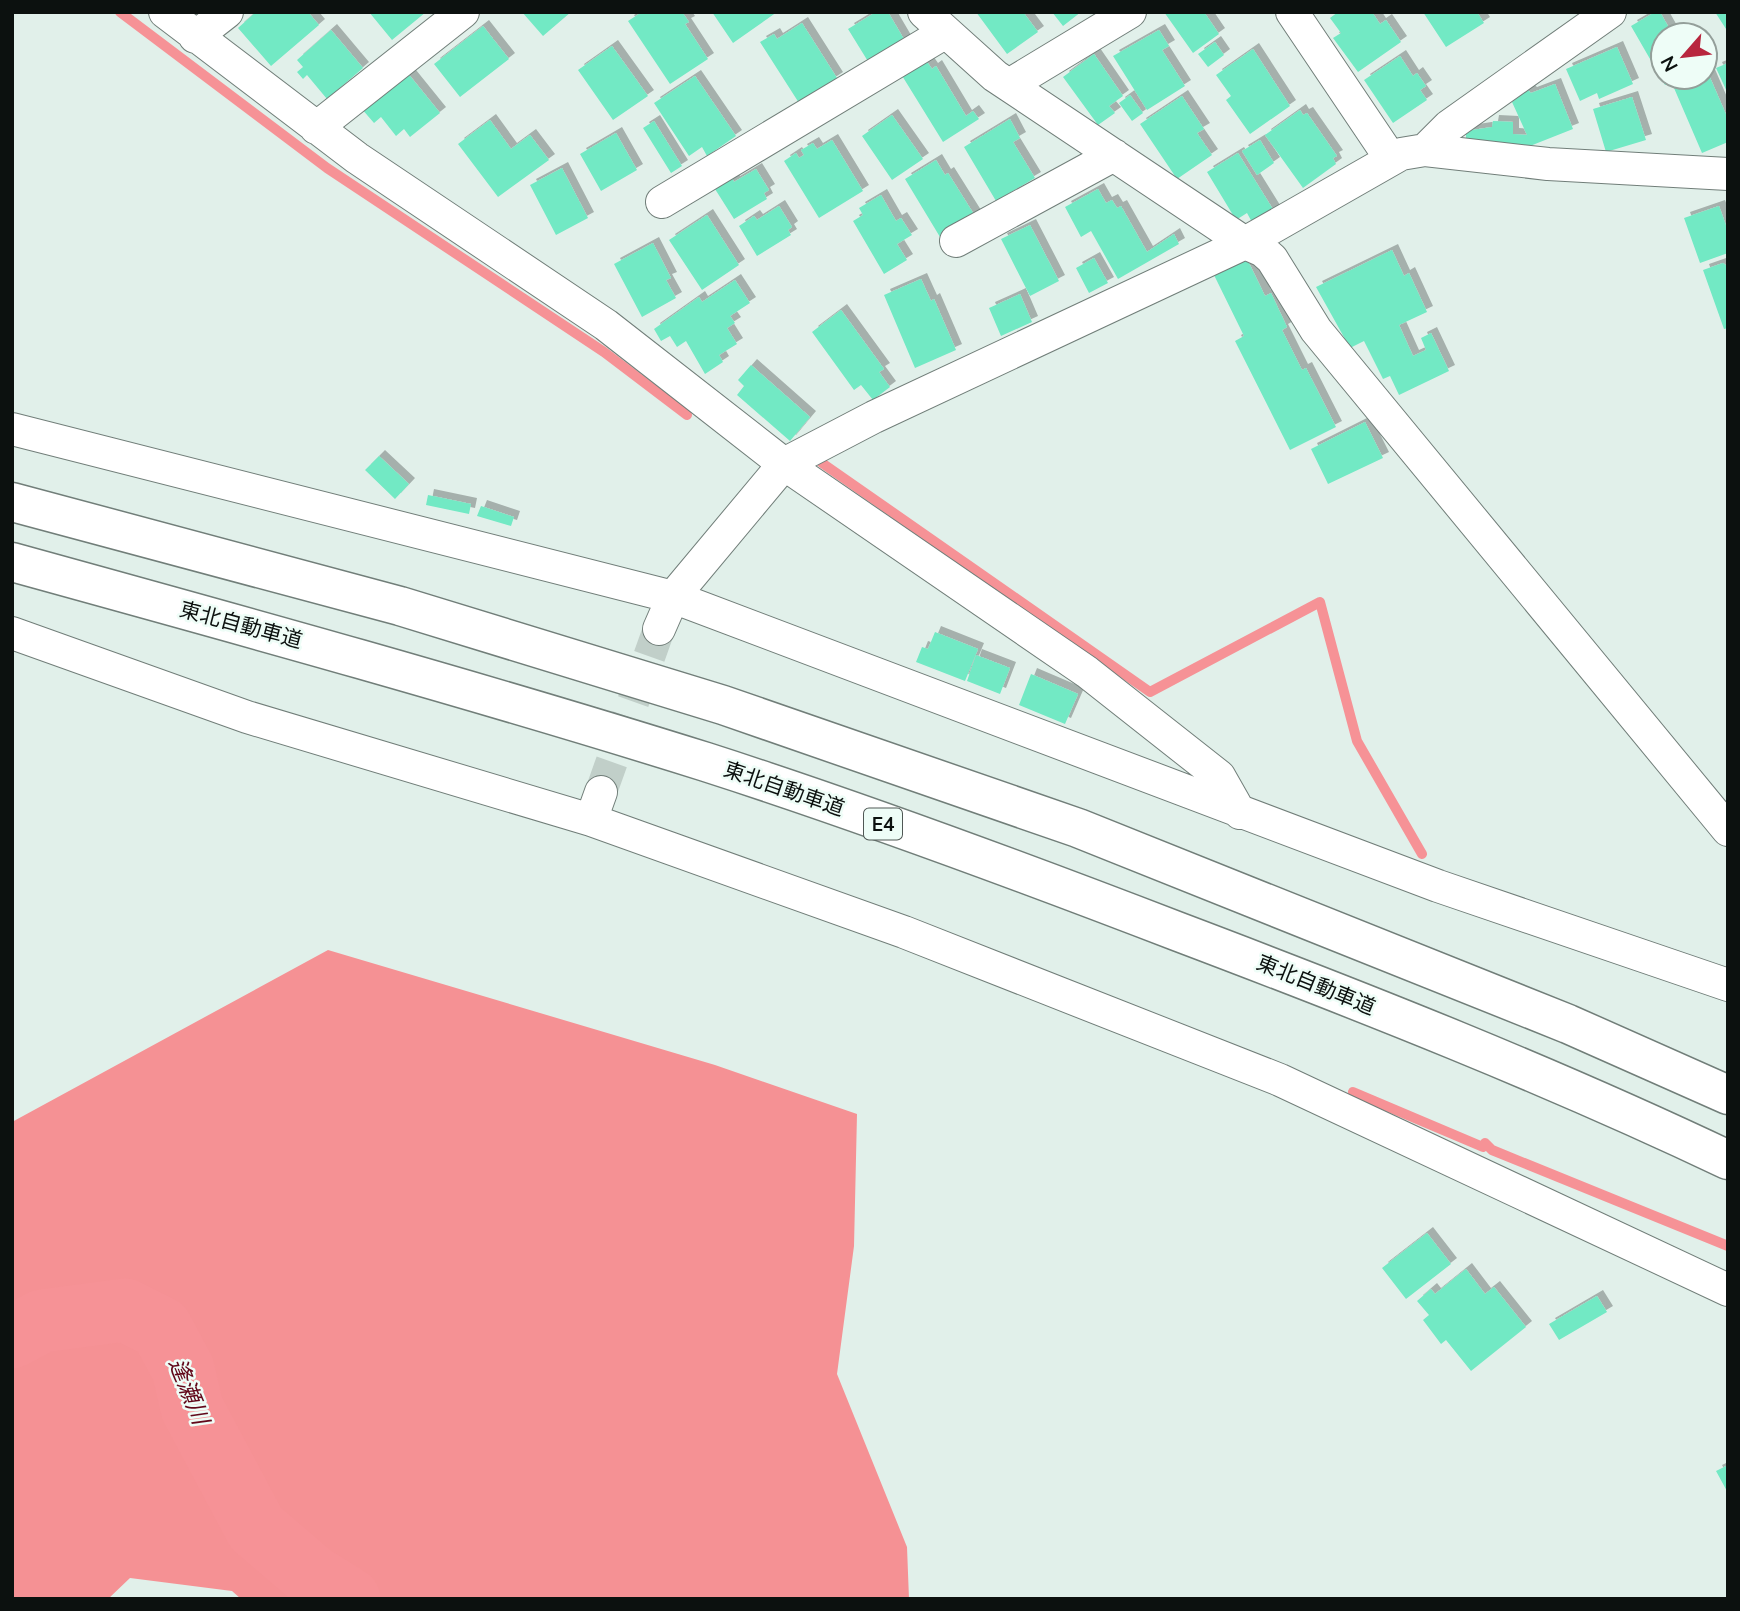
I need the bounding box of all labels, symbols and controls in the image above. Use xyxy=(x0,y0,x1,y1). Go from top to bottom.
north arrow xyxy=(1649,21,1719,91)
text: N xyxy=(1655,52,1683,76)
street label: 東北自動車道 xyxy=(177,595,305,653)
street label: 東北自動車道 xyxy=(721,755,848,821)
road number: E4 xyxy=(864,808,902,839)
street label: 東北自動車道 xyxy=(1253,948,1380,1020)
water label: 逢瀬川 xyxy=(163,1353,217,1431)

